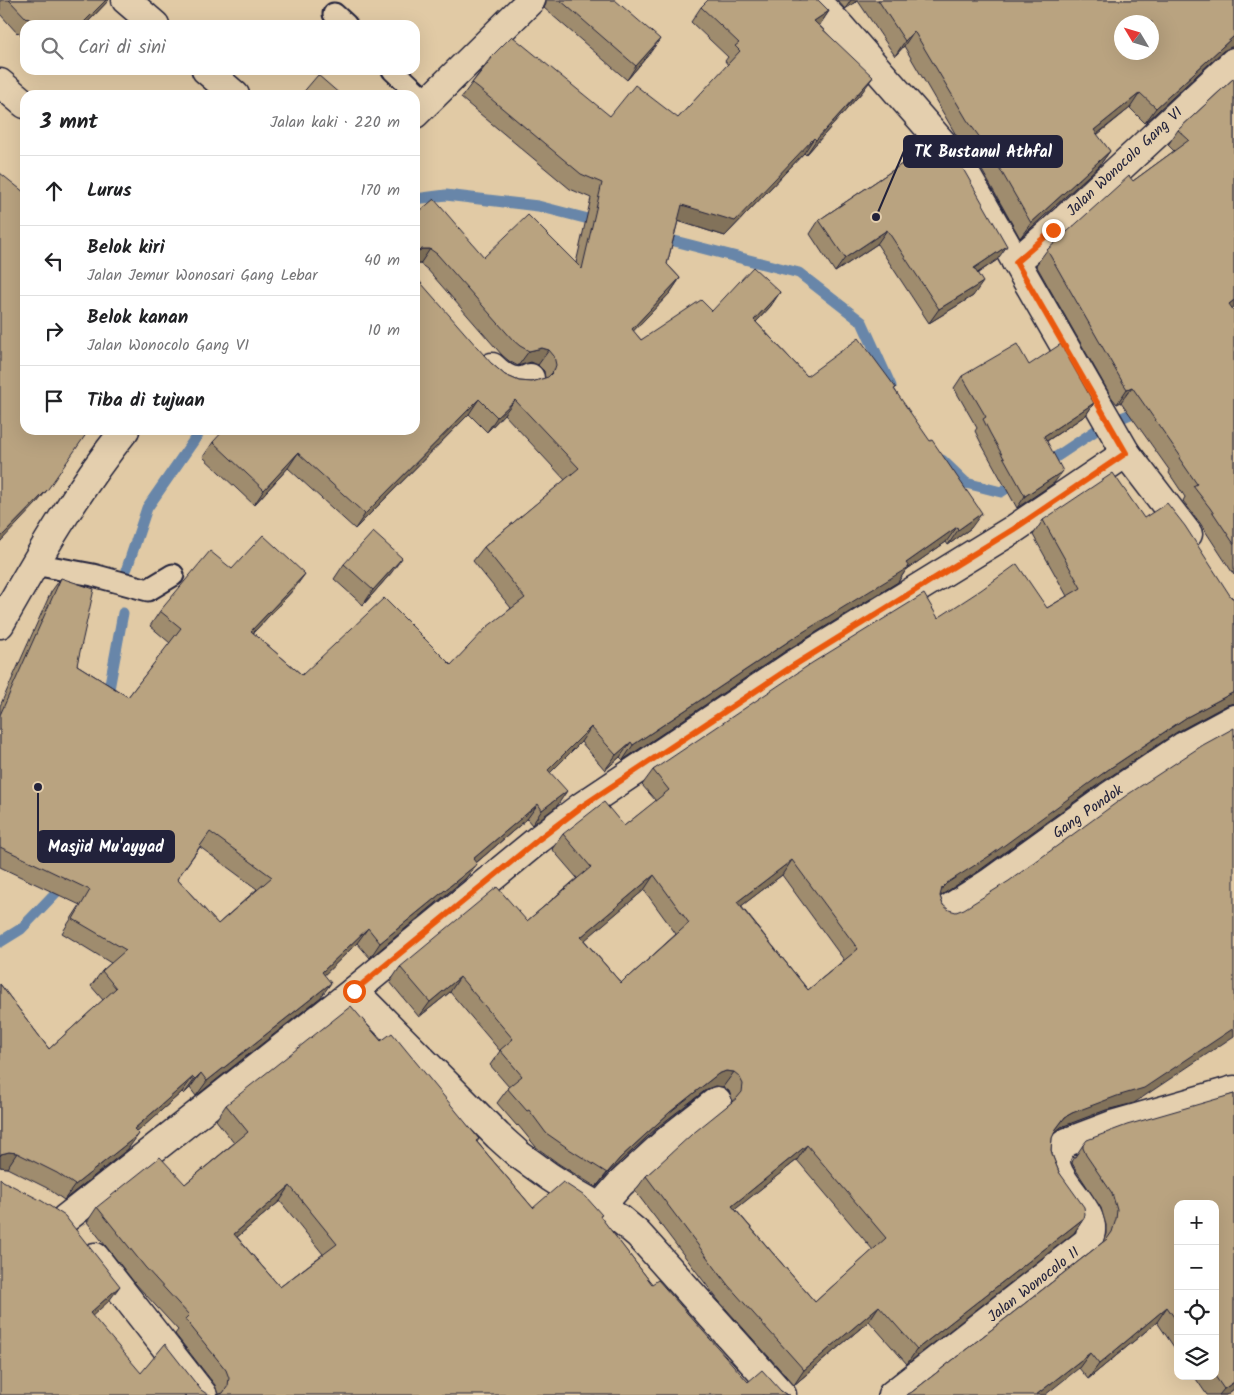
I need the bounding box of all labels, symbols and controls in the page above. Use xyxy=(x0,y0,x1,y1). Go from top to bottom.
north arrow xyxy=(1114,15,1159,60)
search box xyxy=(20,20,420,75)
text: Cari di sini xyxy=(78,33,166,63)
icon: search xyxy=(38,34,66,62)
street label: Jalan Wonocolo Gang VI xyxy=(1061,101,1189,223)
text: 3 mnt xyxy=(40,106,98,139)
text: Jalan kaki · 220 m xyxy=(270,110,400,135)
callout: TK Bustanul Athfal xyxy=(904,136,1062,167)
text: TK Bustanul Athfal xyxy=(914,140,1053,165)
text: Lurus xyxy=(87,176,132,206)
icon: ahead xyxy=(40,177,68,205)
text: 170 m xyxy=(360,178,400,203)
route end xyxy=(1042,219,1065,242)
text: Belok kiri xyxy=(87,233,165,263)
icon: left xyxy=(40,247,68,275)
text: 40 m xyxy=(364,248,400,273)
text: Jalan Jemur Wonosari Gang Lebar xyxy=(87,263,318,288)
text: Belok kanan xyxy=(87,303,188,333)
icon: right xyxy=(40,317,68,345)
text: 10 m xyxy=(368,318,400,343)
text: Jalan Wonocolo Gang VI xyxy=(87,333,249,358)
text: Tiba di tujuan xyxy=(87,386,205,416)
icon: arrive xyxy=(40,387,68,415)
street label: Gang Pondok xyxy=(1048,778,1129,845)
callout: Masjid Mu'ayyad xyxy=(38,831,174,862)
text: Masjid Mu'ayyad xyxy=(48,835,164,860)
route start xyxy=(343,980,366,1003)
map controls xyxy=(1174,1200,1219,1380)
button: + xyxy=(1174,1200,1219,1245)
street label: Jalan Wonocolo II xyxy=(983,1241,1086,1329)
button: − xyxy=(1174,1245,1219,1290)
button: locate xyxy=(1174,1290,1219,1335)
button: layers xyxy=(1174,1335,1219,1380)

